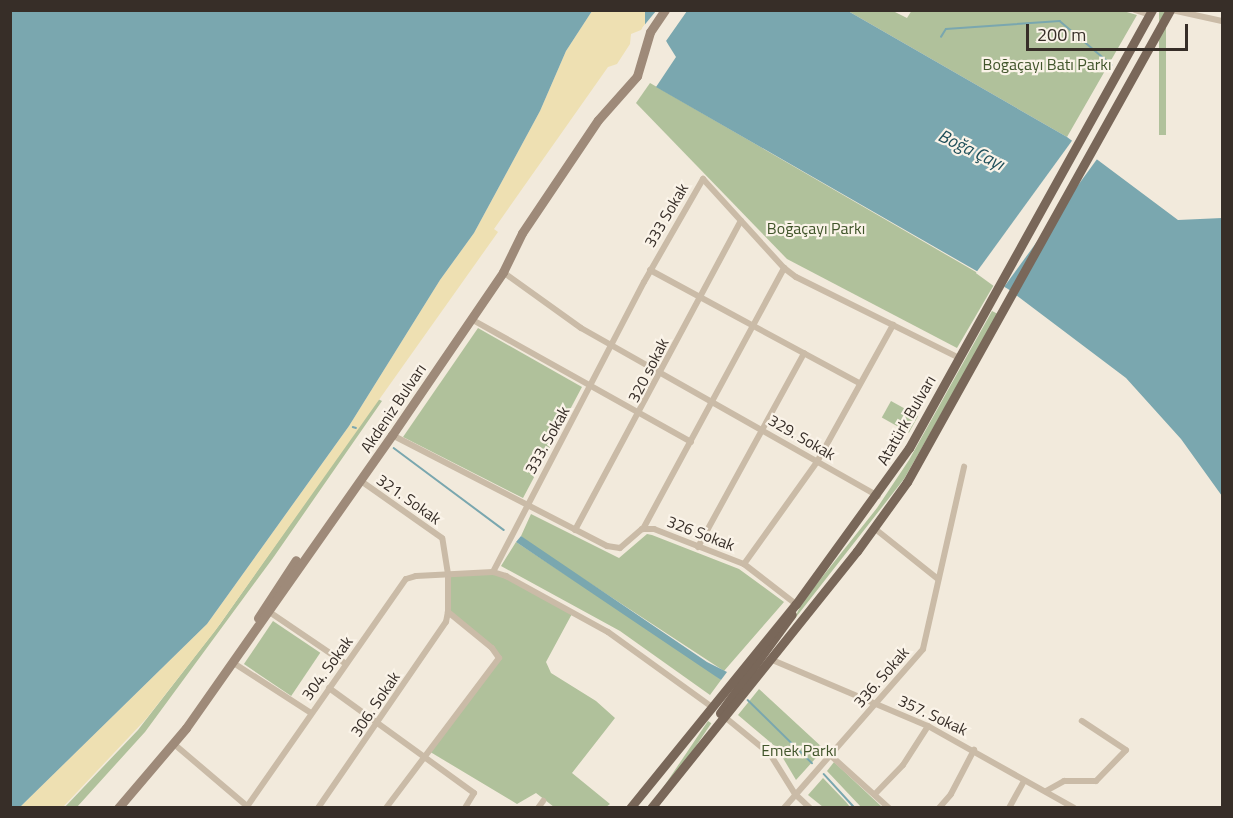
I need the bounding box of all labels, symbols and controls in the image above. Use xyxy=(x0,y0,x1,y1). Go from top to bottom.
scale bar xyxy=(1029,12,1191,50)
text: 200 m xyxy=(1037,21,1086,48)
park label: Boğaçayı Batı Parkı xyxy=(983,54,1111,74)
water label: Boğa Çayı xyxy=(935,125,1007,175)
street label: 333 Sokak xyxy=(640,180,692,250)
park label: Boğaçayı Parkı xyxy=(767,218,865,238)
street label: 320 sokak xyxy=(624,335,672,405)
street label: Akdeniz Bulvarı xyxy=(356,360,430,456)
street label: Atatürk Bulvarı xyxy=(873,372,939,468)
street label: 333. Sokak xyxy=(521,403,573,477)
street label: 329. Sokak xyxy=(765,410,839,464)
street label: 321. Sokak xyxy=(373,470,445,528)
street label: 326 Sokak xyxy=(665,511,737,555)
street label: 304. Sokak xyxy=(297,632,357,704)
street label: 336. Sokak xyxy=(849,643,913,711)
street label: 306. Sokak xyxy=(346,668,404,740)
street label: 357. Sokak xyxy=(895,691,971,739)
park label: Emek Parkı xyxy=(761,740,837,760)

